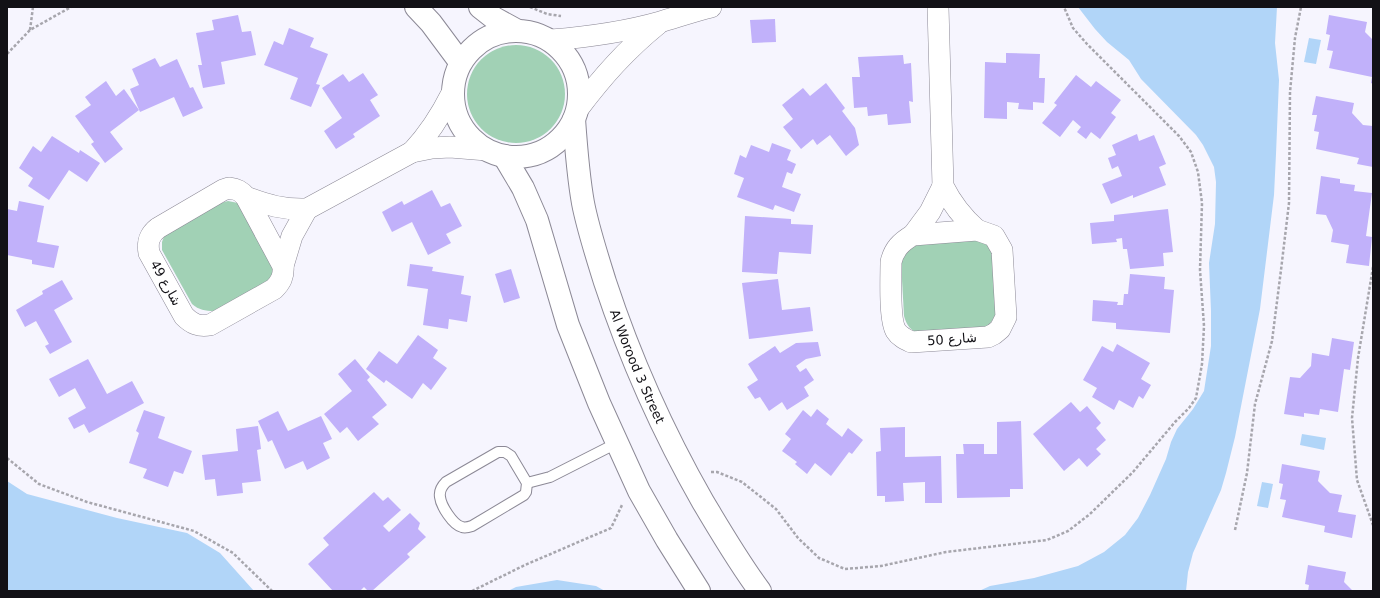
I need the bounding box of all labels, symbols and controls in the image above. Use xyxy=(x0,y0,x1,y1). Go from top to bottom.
street label: شارع 49 xyxy=(147,258,185,309)
street label: Al Worood 3 Street xyxy=(607,307,668,426)
street label: شارع 50 xyxy=(927,330,977,349)

